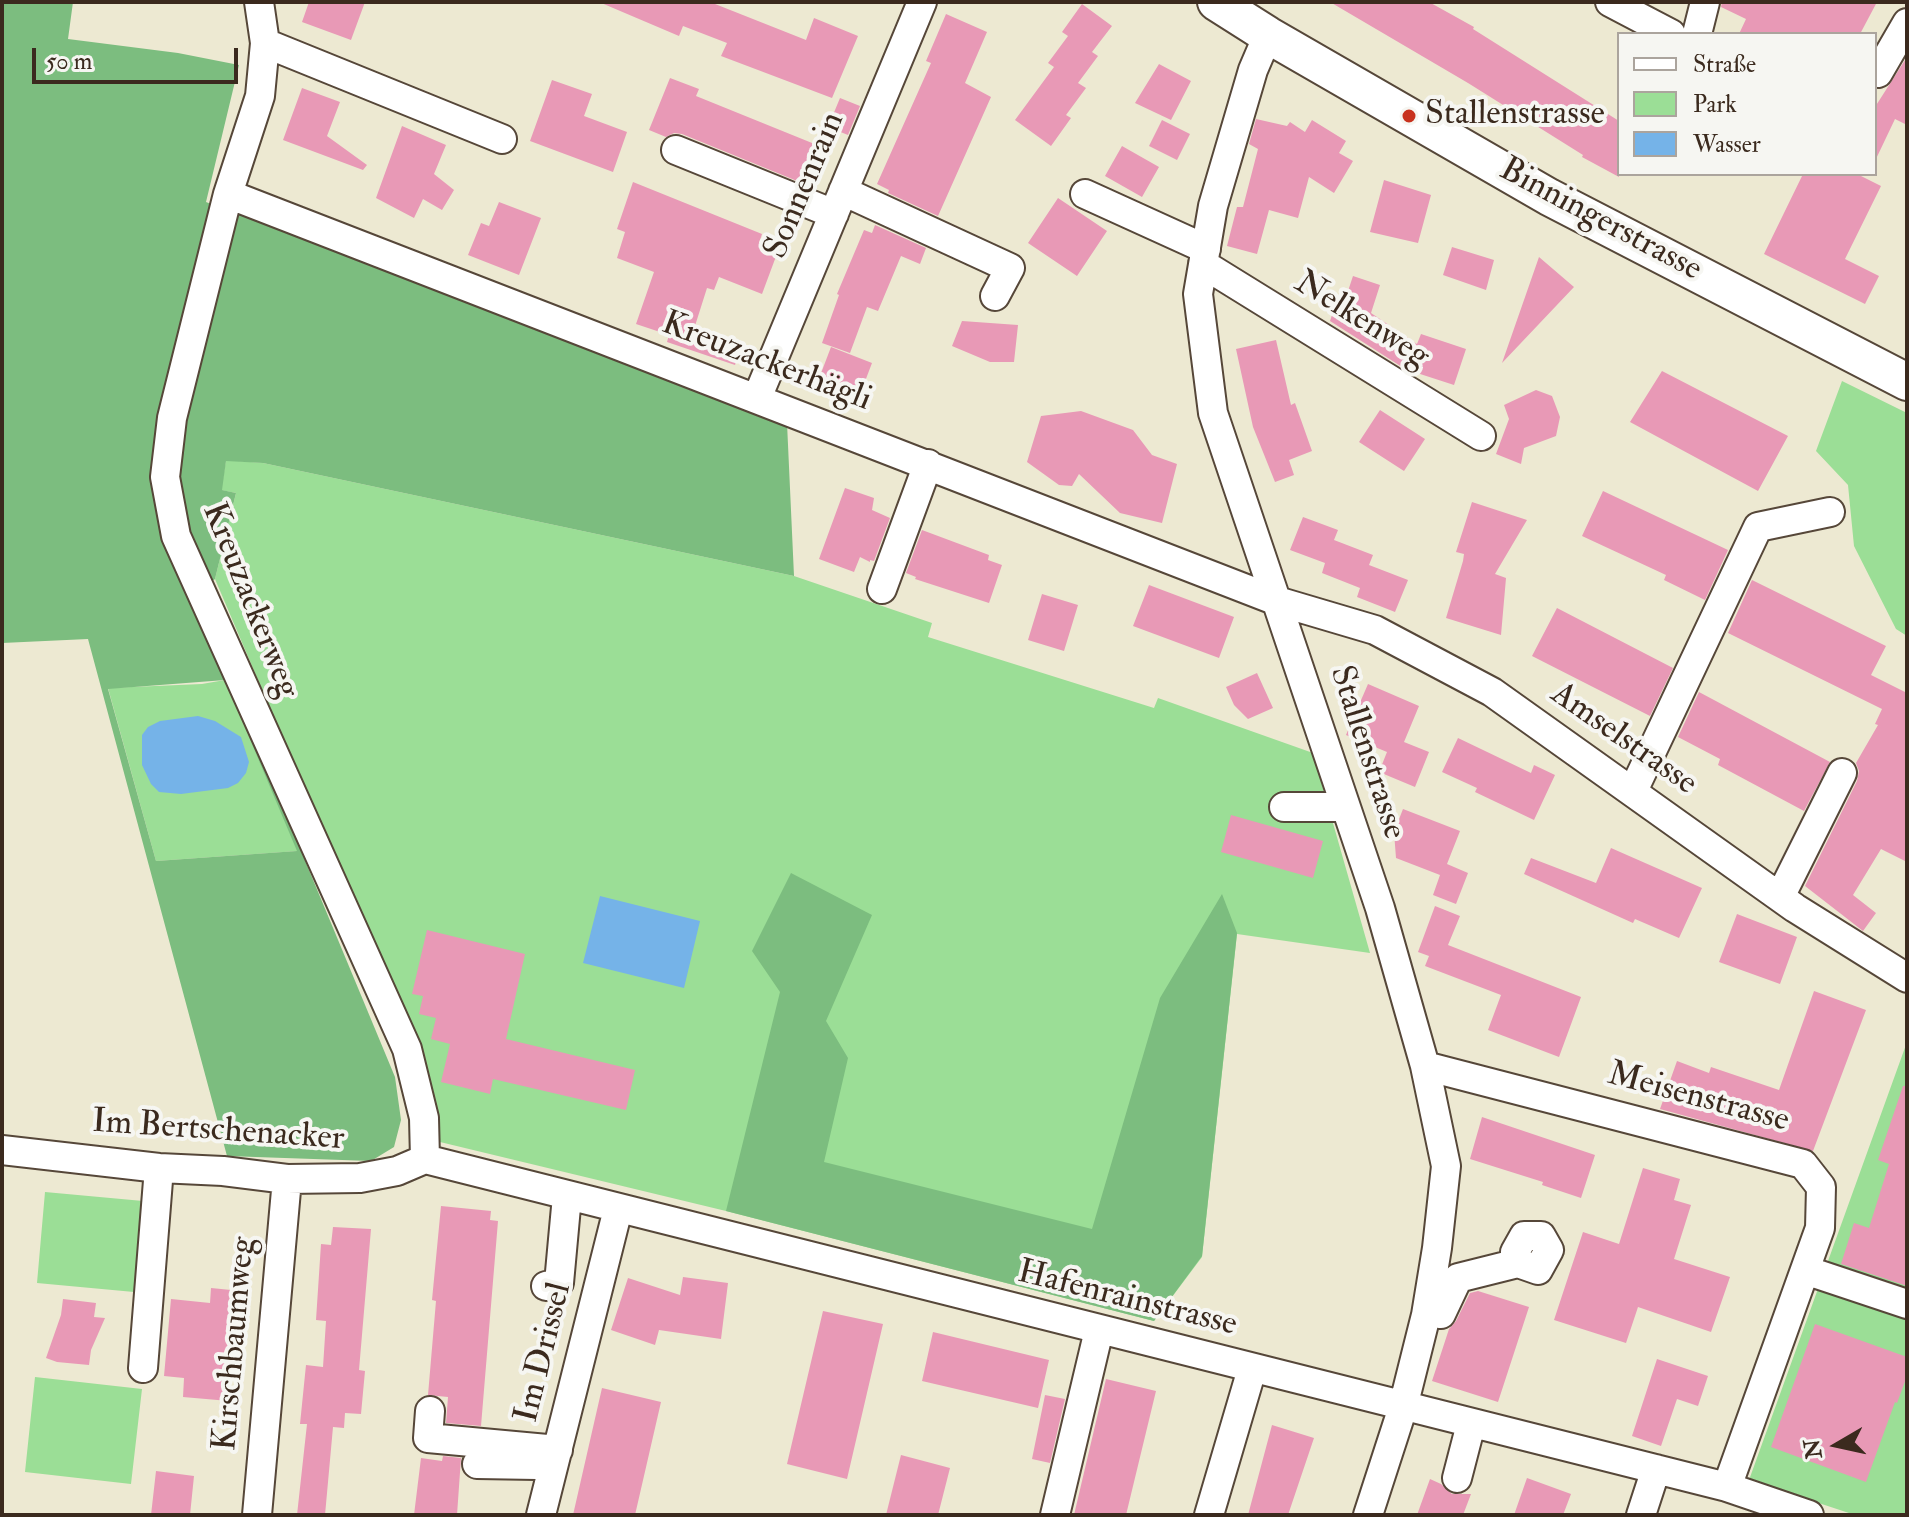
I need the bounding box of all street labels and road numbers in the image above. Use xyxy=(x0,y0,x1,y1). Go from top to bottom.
street label: Sonnenrain xyxy=(757,107,855,265)
street label: Binningerstrasse xyxy=(1492,151,1708,291)
street label: Nelkenweg xyxy=(1286,264,1436,378)
street label: Kreuzackerhägli xyxy=(655,304,877,422)
street label: Kreuzackerweg xyxy=(191,498,307,704)
street label: Stallenstrasse xyxy=(1319,661,1413,845)
street label: Amselstrasse xyxy=(1542,675,1704,805)
street label: Meisenstrasse xyxy=(1603,1055,1793,1143)
street label: Im Bertschenacker xyxy=(91,1103,345,1161)
street label: Kirschbaumweg xyxy=(206,1235,266,1453)
street label: Hafenrainstrasse xyxy=(1013,1253,1241,1347)
street label: Im Drissel xyxy=(508,1279,582,1427)

